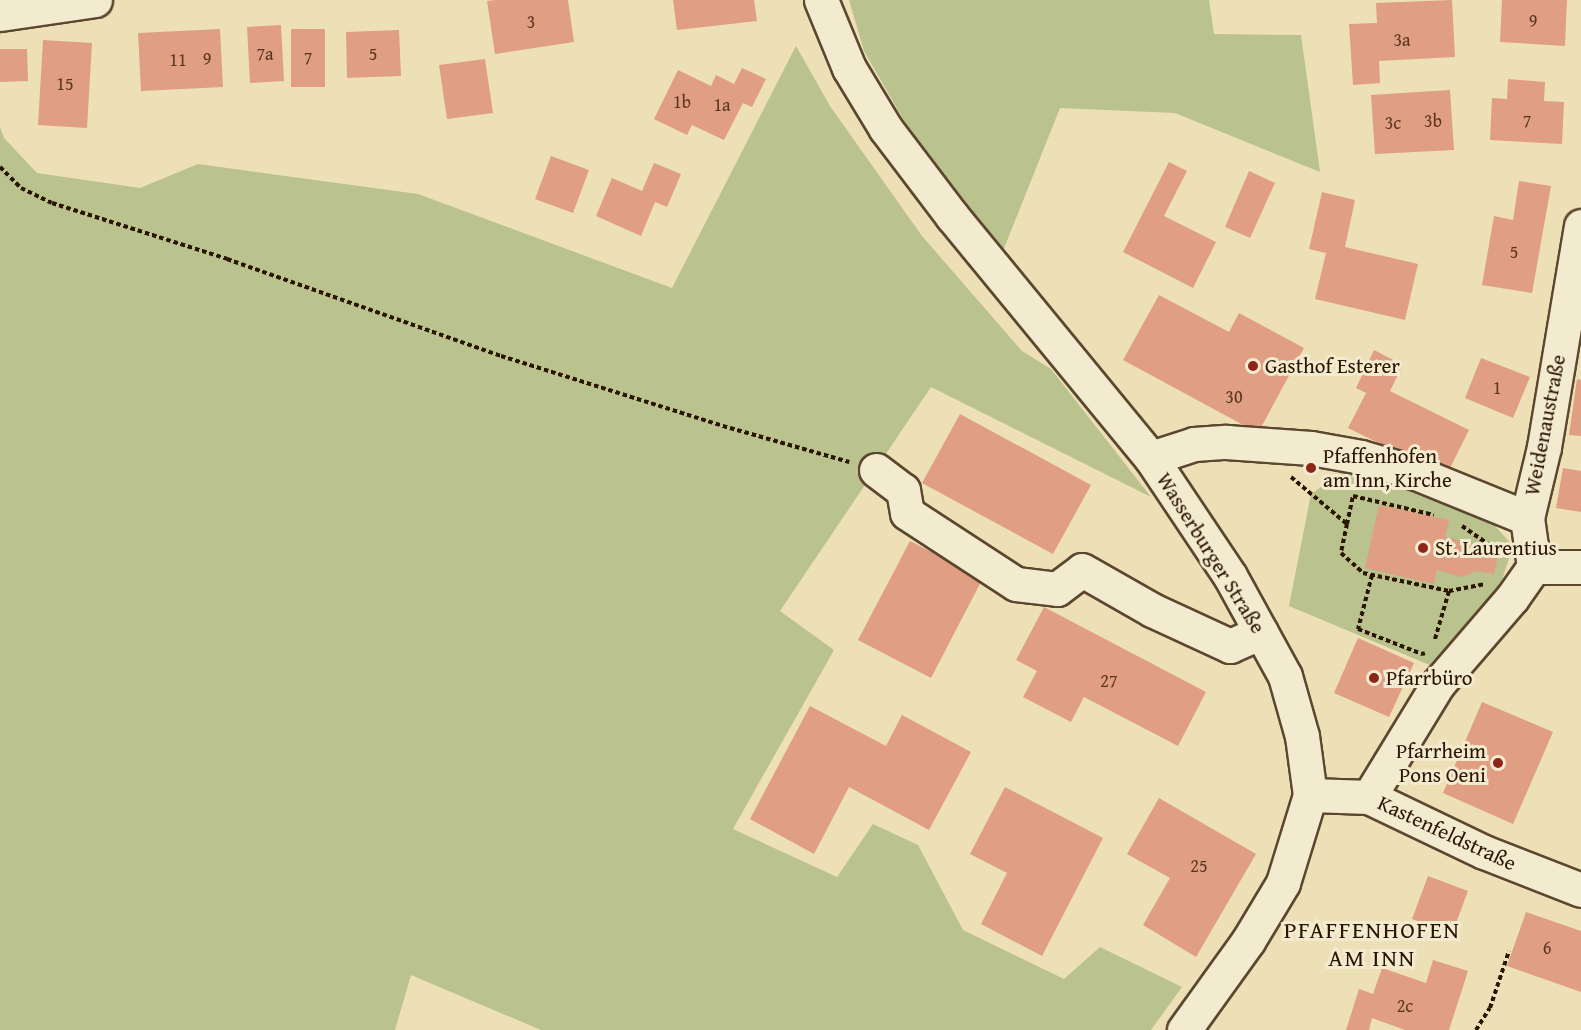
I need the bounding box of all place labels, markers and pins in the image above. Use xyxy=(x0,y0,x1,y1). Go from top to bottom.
place label: Gasthof Esterer xyxy=(1265,353,1400,379)
marker: Gasthof Esterer xyxy=(1246,359,1260,373)
place label: Pfaffenhofen am Inn, Kirche xyxy=(1323,443,1452,493)
marker: Pfaffenhofen am Inn, Kirche xyxy=(1304,461,1318,475)
place label: St. Laurentius xyxy=(1435,535,1557,561)
marker: St. Laurentius xyxy=(1416,541,1430,555)
place label: Pfarrbüro xyxy=(1386,665,1473,691)
marker: Pfarrbüro xyxy=(1367,671,1381,685)
place label: Pfarrheim Pons Oeni xyxy=(1396,738,1486,788)
marker: Pfarrheim Pons Oeni xyxy=(1491,756,1505,770)

